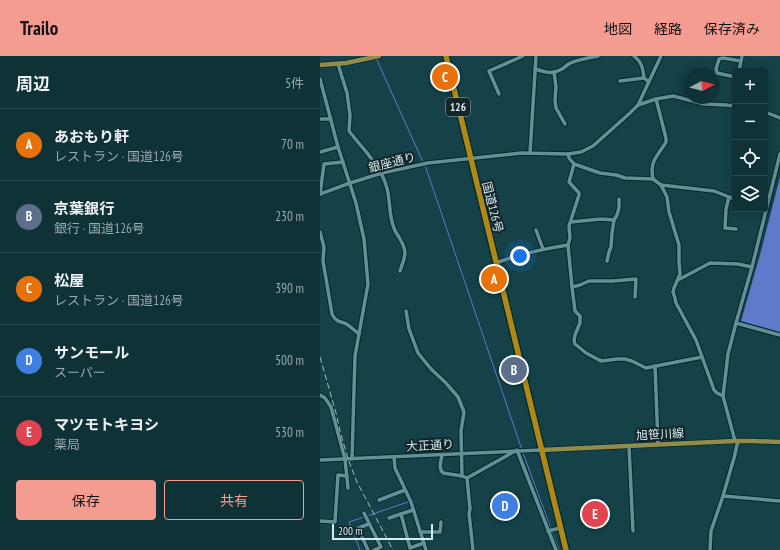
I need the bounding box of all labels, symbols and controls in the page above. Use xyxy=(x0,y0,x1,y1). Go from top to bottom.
text: Trailo xyxy=(20,16,58,40)
text: 地図 xyxy=(604,20,632,38)
text: 経路 xyxy=(654,20,682,38)
text: 保存済み xyxy=(704,20,760,38)
pin: C xyxy=(432,62,458,92)
north arrow xyxy=(684,68,720,104)
map controls xyxy=(732,68,768,212)
button: + xyxy=(732,68,768,104)
text: 周辺 xyxy=(16,73,50,95)
text: 5件 xyxy=(285,75,304,92)
road number: 126 xyxy=(446,98,470,116)
button: − xyxy=(732,104,768,140)
text: あおもり軒 xyxy=(54,127,129,146)
text: A xyxy=(26,136,32,153)
text: 70 m xyxy=(281,136,304,153)
button: locate xyxy=(732,140,768,176)
text: レストラン · 国道126号 xyxy=(54,148,184,165)
street label: 銀座通り xyxy=(367,149,417,175)
button: layers xyxy=(732,176,768,212)
street label: 国道126号 xyxy=(479,180,507,234)
text: 京葉銀行 xyxy=(54,199,114,218)
text: B xyxy=(26,208,32,225)
text: 230 m xyxy=(275,208,304,225)
text: 銀行 · 国道126号 xyxy=(54,220,145,237)
your location xyxy=(510,246,530,266)
pin: A xyxy=(481,264,507,294)
text: 松屋 xyxy=(54,271,84,290)
text: C xyxy=(26,280,32,297)
text: 390 m xyxy=(275,280,304,297)
text: レストラン · 国道126号 xyxy=(54,292,184,309)
text: サンモール xyxy=(54,343,129,362)
text: D xyxy=(26,352,32,369)
text: 500 m xyxy=(275,352,304,369)
pin: B xyxy=(501,355,527,385)
text: スーパー xyxy=(54,364,106,381)
text: マツモトキヨシ xyxy=(54,415,159,434)
text: E xyxy=(26,424,32,441)
text: 530 m xyxy=(275,424,304,441)
street label: 旭笹川線 xyxy=(636,425,684,443)
text: 薬局 xyxy=(54,436,80,453)
street label: 大正通り xyxy=(406,436,454,454)
button: 保存 xyxy=(16,480,156,520)
button: 共有 xyxy=(164,480,304,520)
pin: D xyxy=(492,491,518,521)
pin: E xyxy=(582,499,608,529)
scale bar xyxy=(332,522,433,541)
text: 200 m xyxy=(338,524,362,538)

